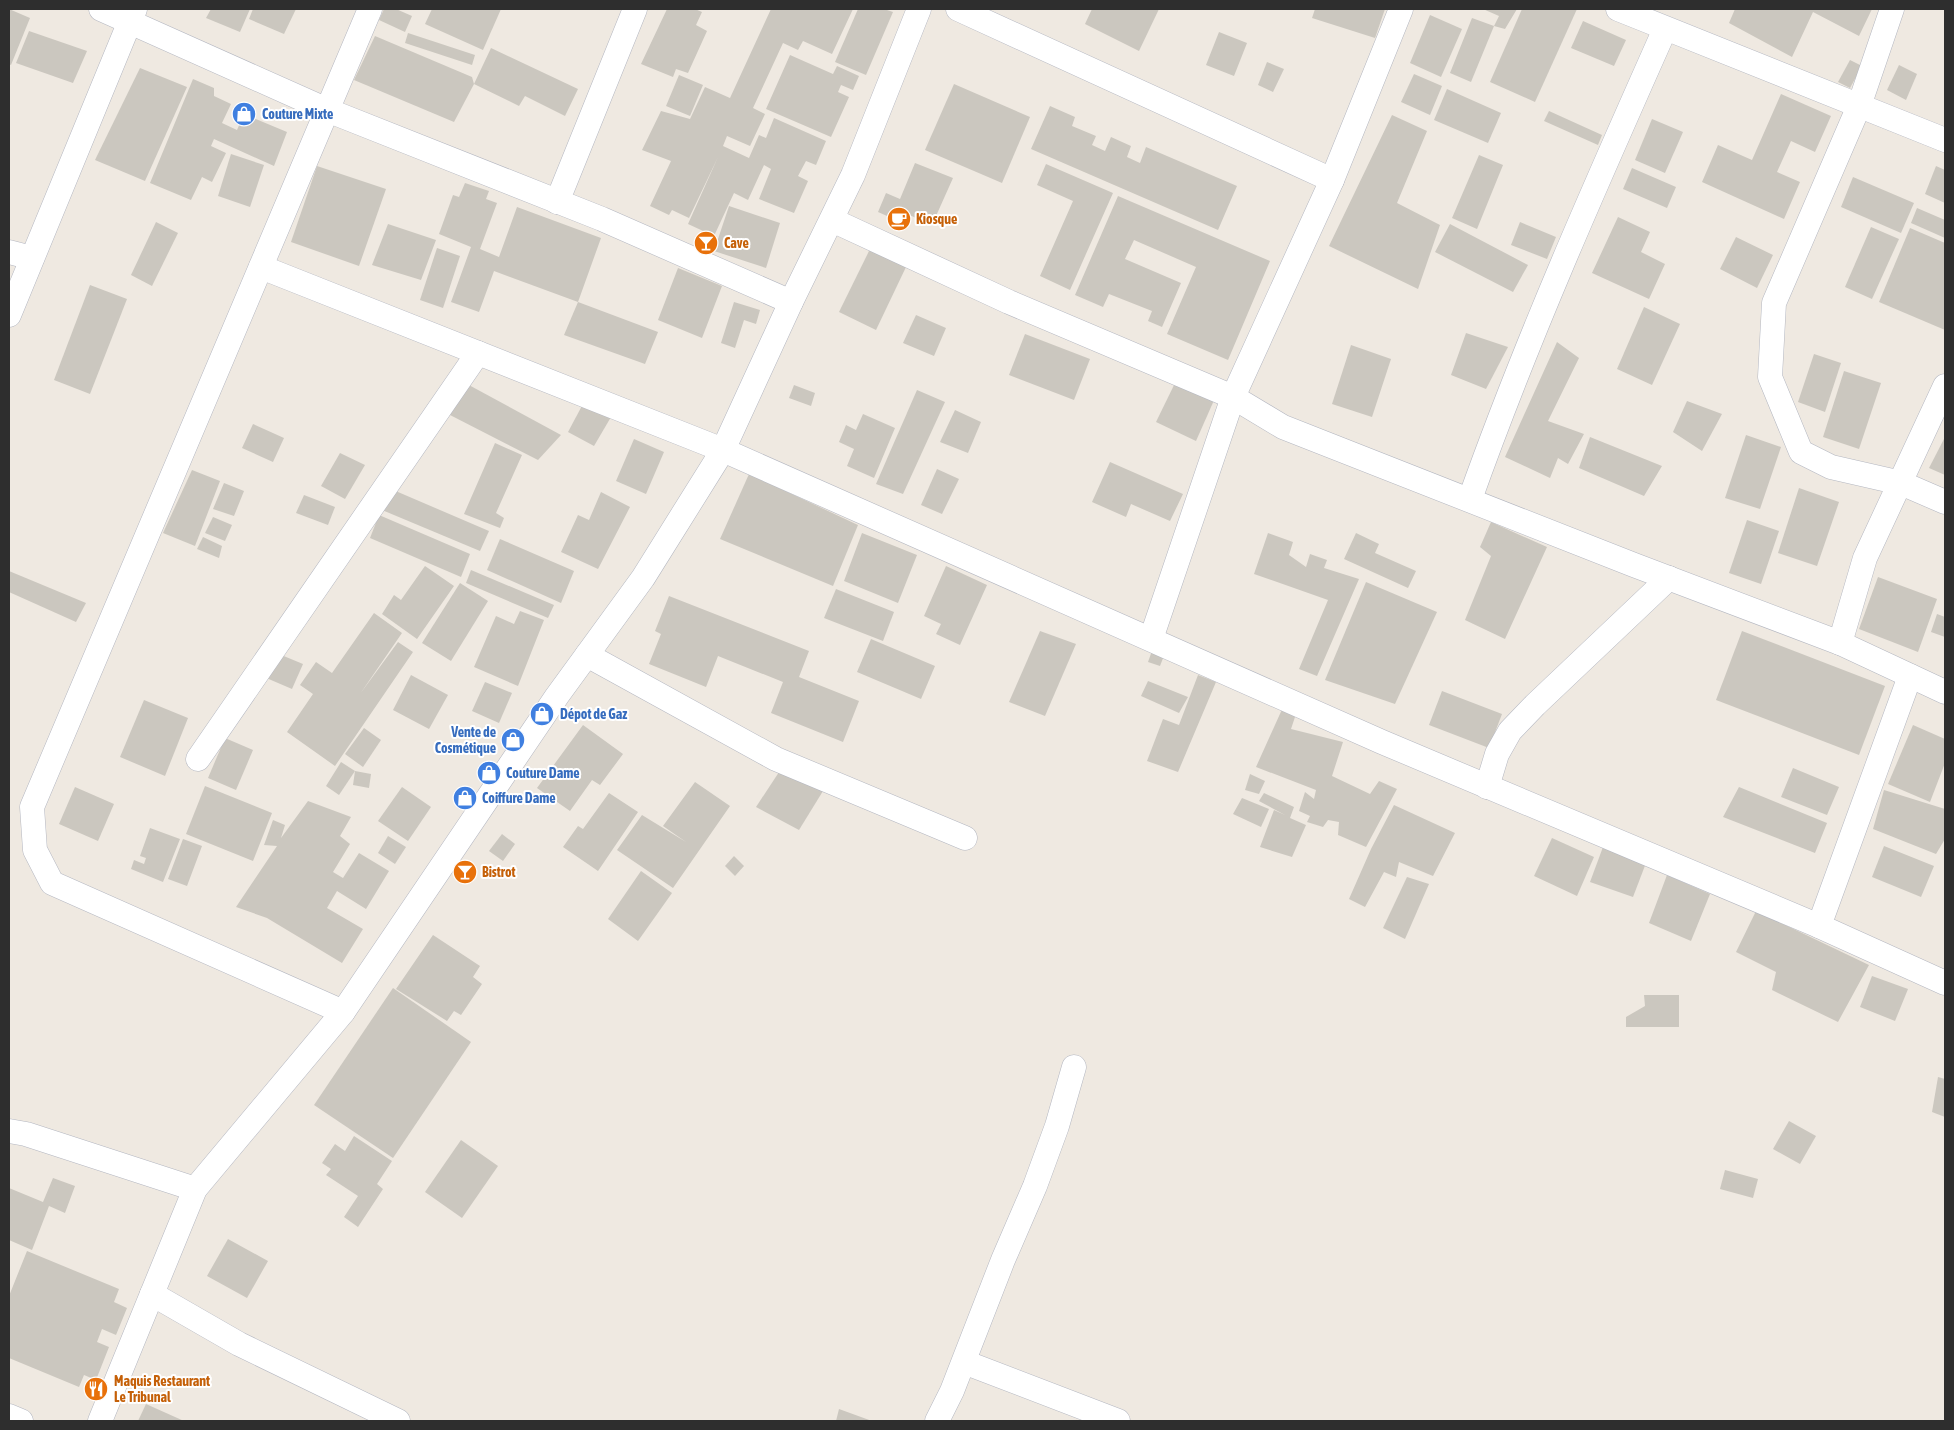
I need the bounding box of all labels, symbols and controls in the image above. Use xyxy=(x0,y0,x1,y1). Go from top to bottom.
shop icon: Couture Mixte xyxy=(231,101,257,127)
place label: Couture Mixte xyxy=(262,106,333,122)
cafe icon: Kiosque xyxy=(886,206,912,232)
place label: Kiosque xyxy=(916,211,957,227)
bar icon: Cave xyxy=(693,230,719,256)
place label: Cave xyxy=(724,235,749,251)
shop icon: Dépot de Gaz xyxy=(529,701,555,727)
place label: Dépot de Gaz xyxy=(560,706,627,722)
place label: Vente de Cosmétique xyxy=(435,724,496,756)
shop icon: Vente de Cosmétique xyxy=(500,727,526,753)
shop icon: Couture Dame xyxy=(476,760,502,786)
place label: Couture Dame xyxy=(506,765,580,781)
shop icon: Coiffure Dame xyxy=(452,785,478,811)
place label: Coiffure Dame xyxy=(482,790,556,806)
bar icon: Bistrot xyxy=(452,859,478,885)
place label: Bistrot xyxy=(482,864,516,880)
place label: Maquis Restaurant Le Tribunal xyxy=(114,1373,210,1405)
restaurant icon: Maquis Restaurant Le Tribunal xyxy=(83,1376,109,1402)

